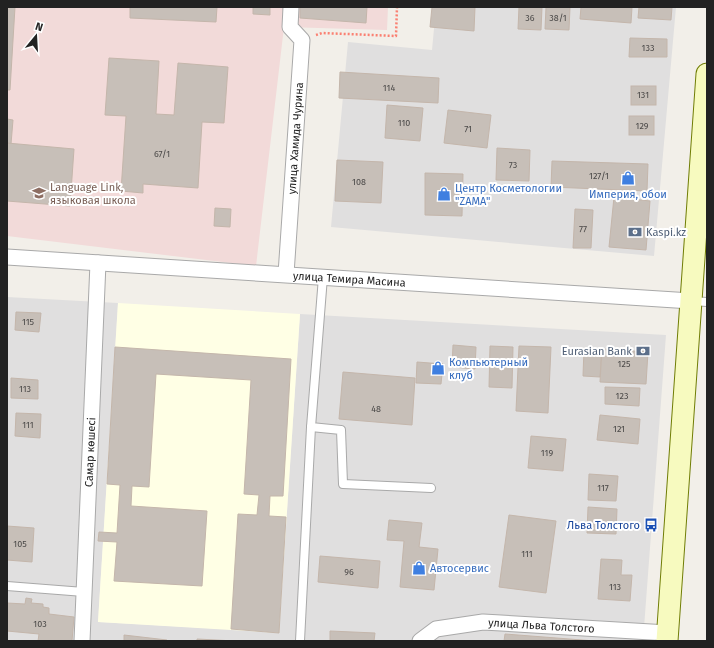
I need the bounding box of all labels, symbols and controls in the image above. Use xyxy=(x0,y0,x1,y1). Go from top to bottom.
house number: 36 xyxy=(525,13,535,23)
house number: 38/1 xyxy=(549,13,567,23)
north arrow xyxy=(16,16,56,56)
text: N xyxy=(33,20,44,34)
house number: 133 xyxy=(642,43,654,53)
street label: улица Хамида Чурина xyxy=(285,82,306,195)
house number: 114 xyxy=(383,83,395,93)
house number: 131 xyxy=(637,90,649,100)
house number: 110 xyxy=(398,118,410,128)
house number: 129 xyxy=(636,121,649,131)
house number: 71 xyxy=(464,124,472,134)
house number: 67/1 xyxy=(154,149,170,159)
house number: 73 xyxy=(509,160,517,170)
shop icon: Империя, обои xyxy=(620,170,636,186)
house number: 127/1 xyxy=(589,171,609,181)
house number: 108 xyxy=(352,177,366,187)
place label: Language Link, языковая школа xyxy=(50,181,136,207)
place label: Центр Косметологии "ZAMA" xyxy=(455,182,562,208)
school or university icon: Language Link, языковая школа xyxy=(31,185,47,201)
shop icon: Центр Косметологии "ZAMA" xyxy=(436,186,452,202)
place label: Империя, обои xyxy=(589,188,667,201)
house number: 77 xyxy=(579,224,587,234)
bank icon: Kaspi.kz xyxy=(627,224,643,240)
place label: Kaspi.kz xyxy=(646,226,686,239)
street label: улица Темира Масина xyxy=(292,269,406,290)
house number: 115 xyxy=(22,317,35,327)
bank icon: Eurasian Bank xyxy=(635,343,651,359)
place label: Eurasian Bank xyxy=(562,345,632,358)
place label: Компьютерный клуб xyxy=(449,356,528,382)
house number: 125 xyxy=(618,359,631,369)
shop icon: Компьютерный клуб xyxy=(430,360,446,376)
house number: 113 xyxy=(19,384,31,394)
house number: 123 xyxy=(616,391,628,401)
house number: 48 xyxy=(371,404,381,414)
street label: Самар көшесі xyxy=(83,417,98,487)
house number: 111 xyxy=(22,420,34,430)
house number: 121 xyxy=(613,424,625,434)
house number: 119 xyxy=(541,448,553,458)
house number: 117 xyxy=(597,483,609,493)
bus stop icon: Льва Толстого xyxy=(643,517,659,533)
place label: Льва Толстого xyxy=(567,519,640,532)
house number: 105 xyxy=(13,539,27,549)
house number: 111 xyxy=(521,549,533,559)
shop icon: Автосервис xyxy=(411,560,427,576)
place label: Автосервис xyxy=(430,562,489,575)
house number: 96 xyxy=(344,567,354,577)
house number: 113 xyxy=(609,582,621,592)
street label: улица Льва Толстого xyxy=(488,616,595,636)
house number: 103 xyxy=(33,619,47,629)

